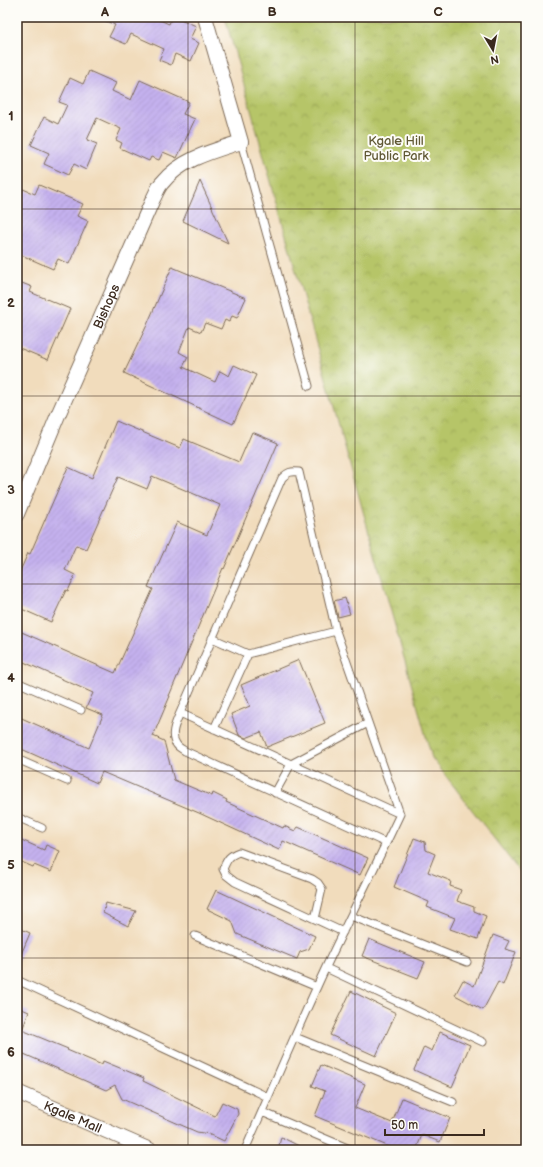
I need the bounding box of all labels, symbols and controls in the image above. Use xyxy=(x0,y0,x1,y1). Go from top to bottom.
text: A xyxy=(100,4,109,20)
text: B xyxy=(267,4,277,20)
text: C xyxy=(433,4,443,20)
north arrow xyxy=(473,30,513,70)
text: N xyxy=(489,52,500,66)
text: 1 xyxy=(8,108,14,124)
park label: Kgale Hill Public Park xyxy=(363,133,429,164)
street label: Bishops xyxy=(90,281,124,331)
text: 2 xyxy=(7,295,15,311)
text: 3 xyxy=(7,482,15,498)
text: 4 xyxy=(7,670,15,686)
text: 5 xyxy=(7,857,15,873)
text: 6 xyxy=(7,1044,15,1060)
street label: Kgale Mall xyxy=(41,1098,104,1137)
scale bar xyxy=(385,1111,484,1137)
text: 50 m xyxy=(391,1118,418,1133)

